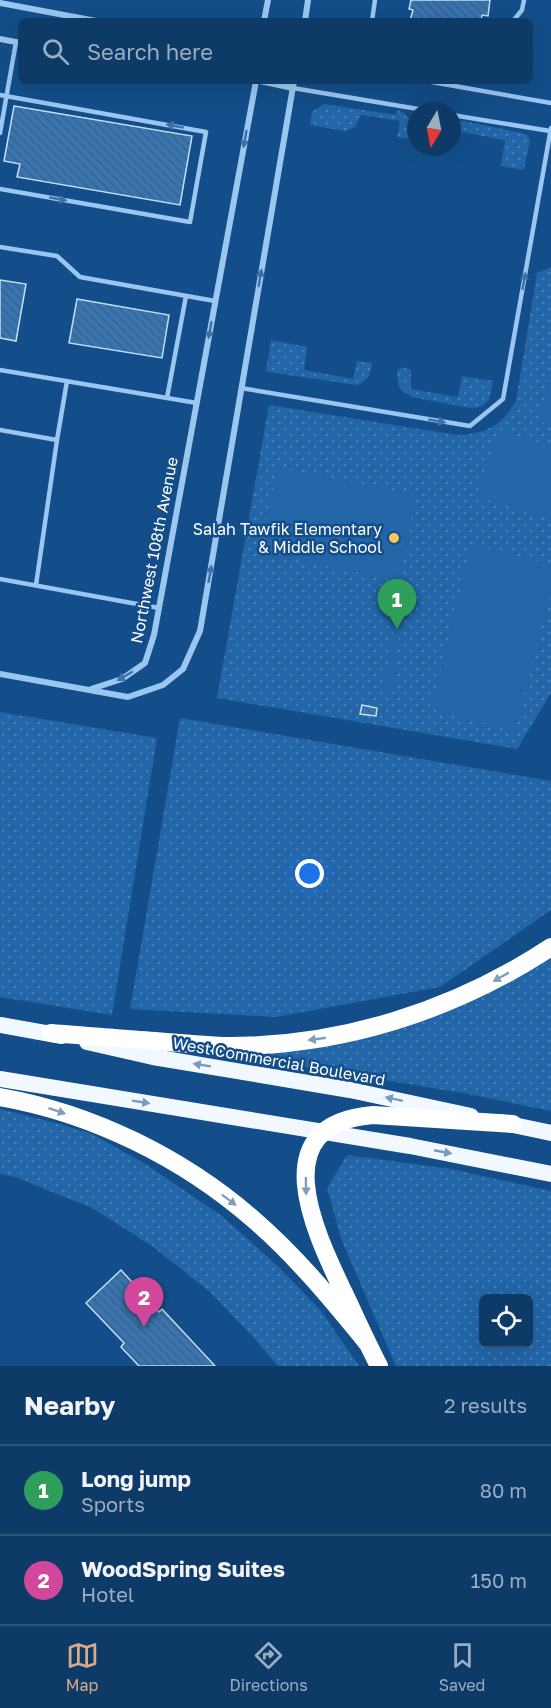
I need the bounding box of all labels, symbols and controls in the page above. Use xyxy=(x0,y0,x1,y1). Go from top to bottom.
search box xyxy=(18,18,533,84)
icon: search xyxy=(39,35,72,68)
text: Search here xyxy=(87,38,213,65)
north arrow xyxy=(407,102,461,156)
one-way arrow xyxy=(165,121,184,130)
one-way arrow xyxy=(240,129,249,148)
one-way arrow xyxy=(48,195,67,204)
one-way arrow xyxy=(255,268,264,287)
one-way arrow xyxy=(519,272,528,291)
one-way arrow xyxy=(205,321,214,340)
one-way arrow xyxy=(428,416,447,425)
street label: Northwest 108th Avenue xyxy=(126,455,182,645)
place label: Salah Tawfik Elementary & Middle School xyxy=(193,519,382,557)
marker: Salah Tawfik Elementary & Middle School xyxy=(387,531,401,545)
one-way arrow xyxy=(205,564,214,583)
pin: 1 xyxy=(378,580,416,629)
one-way arrow xyxy=(116,671,133,681)
your location xyxy=(295,859,324,888)
one-way arrow xyxy=(492,972,509,982)
street label: West Commercial Boulevard xyxy=(171,1032,387,1090)
one-way arrow xyxy=(307,1035,326,1044)
one-way arrow xyxy=(192,1060,211,1069)
one-way arrow xyxy=(384,1094,403,1103)
one-way arrow xyxy=(131,1098,150,1107)
one-way arrow xyxy=(48,1107,66,1116)
one-way arrow xyxy=(433,1148,452,1157)
one-way arrow xyxy=(301,1177,311,1196)
one-way arrow xyxy=(221,1194,237,1206)
pin: 2 xyxy=(124,1278,164,1327)
map controls xyxy=(479,1294,533,1348)
button: locate xyxy=(479,1294,533,1348)
text: Nearby xyxy=(24,1390,115,1421)
text: 2 results xyxy=(444,1393,527,1417)
text: Long jump xyxy=(81,1465,191,1492)
text: 1 xyxy=(38,1478,49,1502)
text: 80 m xyxy=(480,1478,527,1502)
text: Sports xyxy=(81,1492,145,1516)
text: WoodSpring Suites xyxy=(81,1555,285,1582)
text: 2 xyxy=(37,1568,50,1592)
text: 150 m xyxy=(471,1568,527,1592)
text: Hotel xyxy=(81,1582,134,1606)
tab: Map xyxy=(66,1639,99,1695)
tab: Directions xyxy=(230,1639,308,1695)
tab: Saved xyxy=(439,1639,485,1695)

